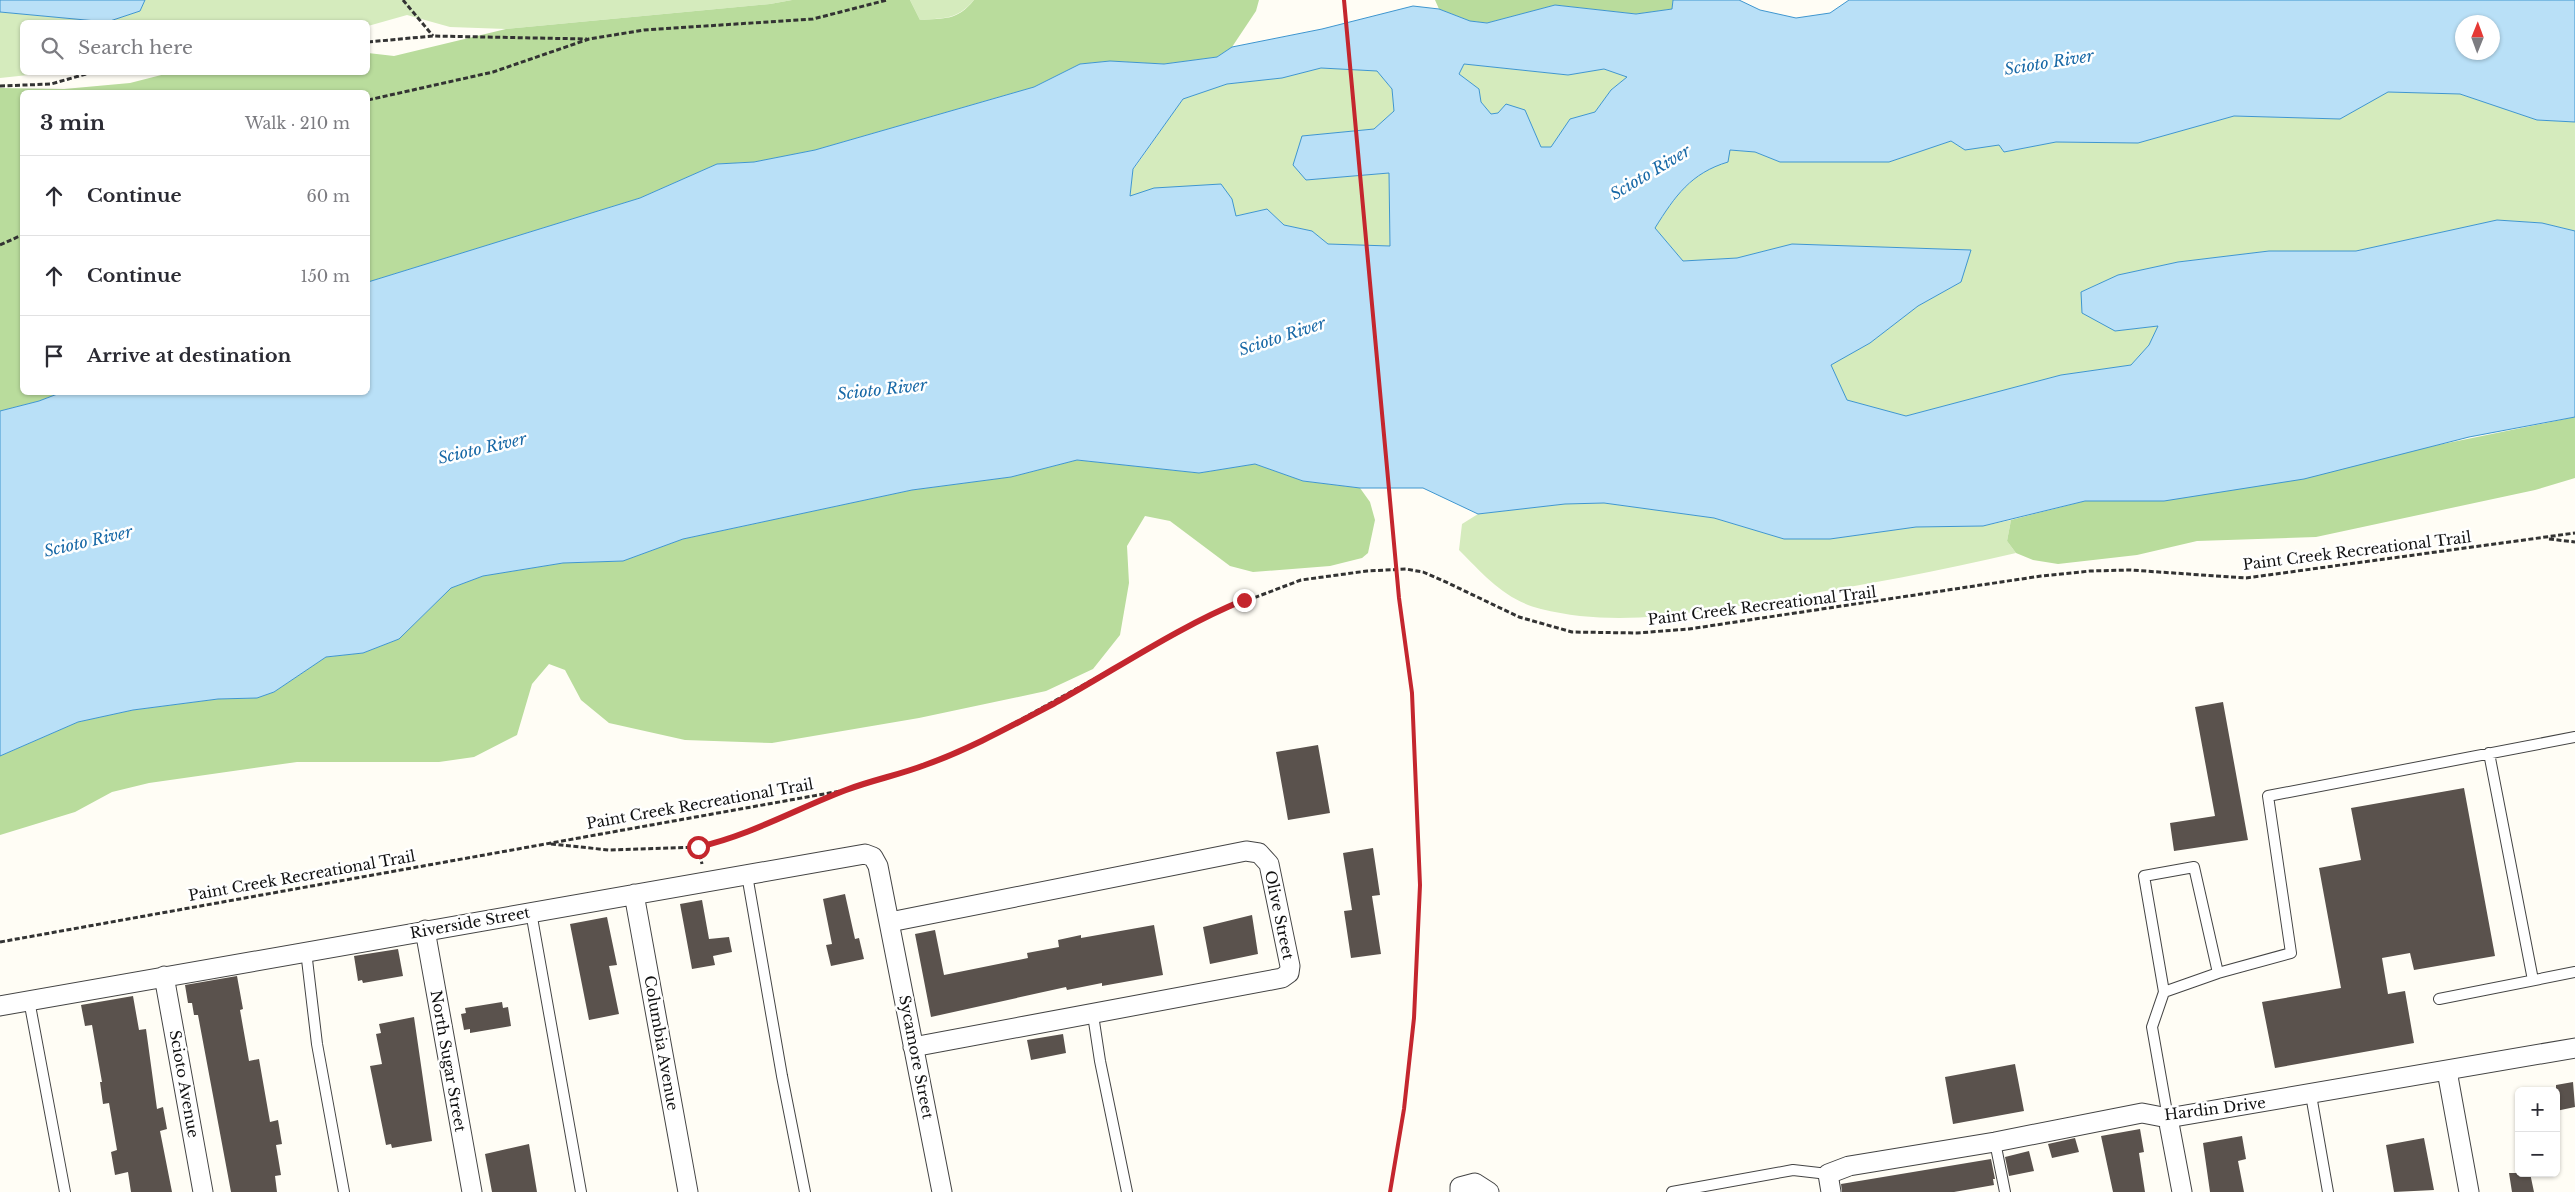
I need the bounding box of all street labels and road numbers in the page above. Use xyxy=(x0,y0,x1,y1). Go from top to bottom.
street label: Paint Creek Recreational Trail xyxy=(2242,527,2472,574)
street label: Paint Creek Recreational Trail xyxy=(1647,582,1877,629)
street label: Paint Creek Recreational Trail xyxy=(585,774,815,833)
street label: Paint Creek Recreational Trail xyxy=(187,846,417,905)
street label: Olive Street xyxy=(1261,869,1298,962)
street label: Riverside Street xyxy=(408,903,532,942)
street label: Columbia Avenue xyxy=(640,974,683,1112)
street label: North Sugar Street xyxy=(427,989,470,1134)
street label: Sycamore Street xyxy=(895,993,938,1121)
street label: Scioto Avenue xyxy=(166,1029,203,1139)
street label: Hardin Drive xyxy=(2163,1093,2267,1124)

